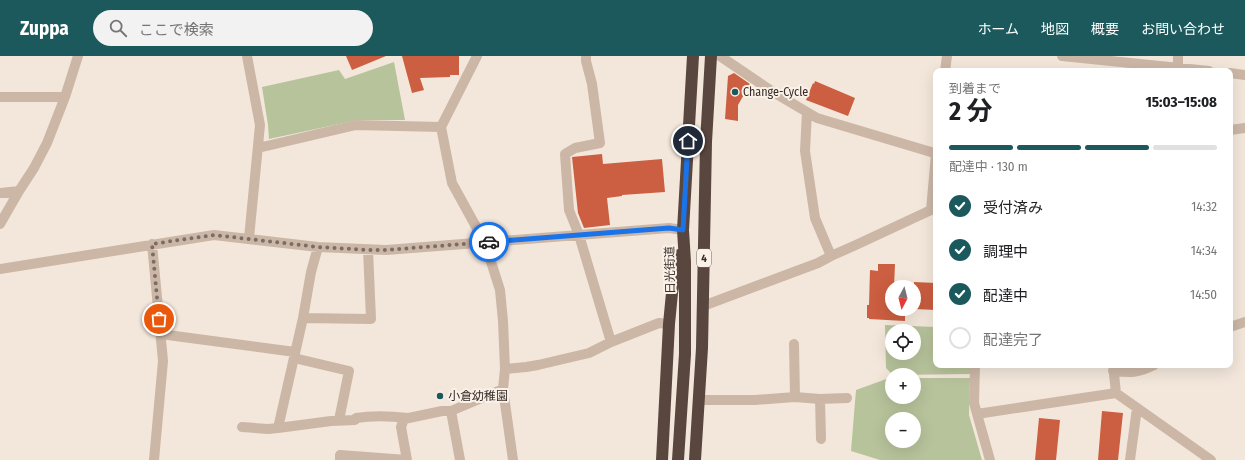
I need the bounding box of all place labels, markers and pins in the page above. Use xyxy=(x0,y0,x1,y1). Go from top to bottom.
place label: Change-Cycle xyxy=(743,85,808,99)
marker: Change-Cycle xyxy=(730,87,740,97)
pin xyxy=(671,124,705,158)
pin xyxy=(142,302,176,336)
place label: 小倉幼稚園 xyxy=(448,389,508,403)
marker: 小倉幼稚園 xyxy=(435,391,445,401)

